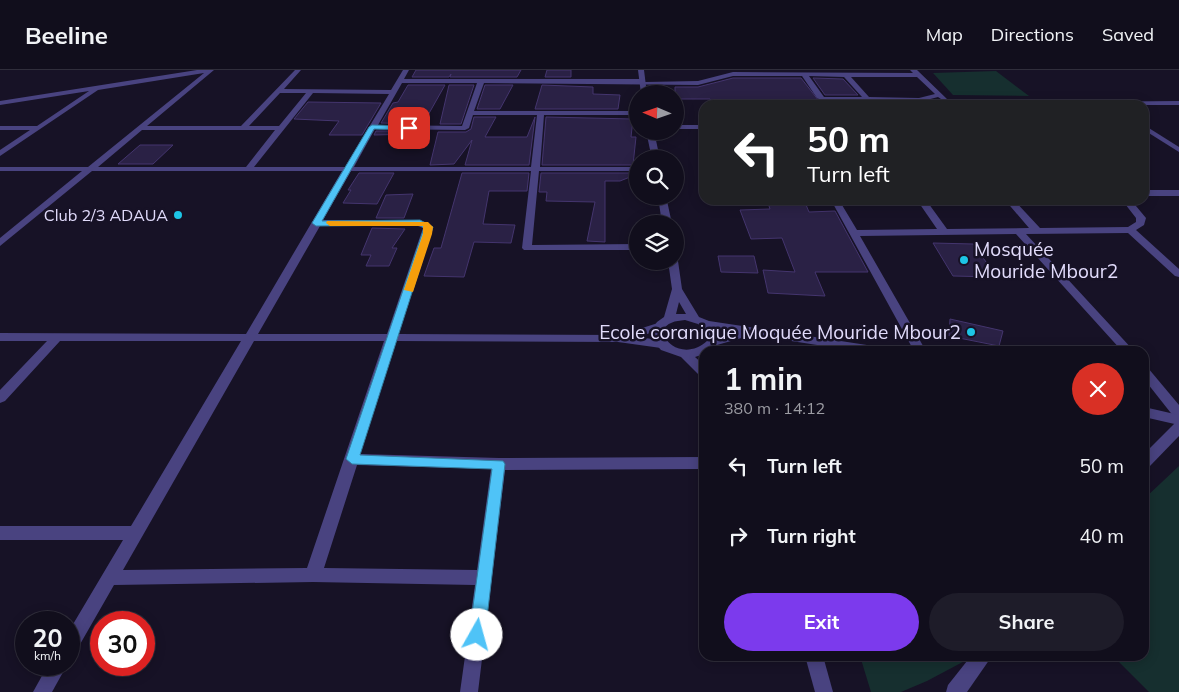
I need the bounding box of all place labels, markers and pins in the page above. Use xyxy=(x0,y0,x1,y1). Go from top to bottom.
pin xyxy=(388,107,430,149)
place label: Club 2/3 ADAUA xyxy=(44,205,168,225)
marker: Club 2/3 ADAUA xyxy=(172,209,184,221)
place label: Mosquée Mouride Mbour2 xyxy=(974,237,1118,283)
marker: Mosquée Mouride Mbour2 xyxy=(958,254,970,266)
place label: Ecole coranique Moquée Mouride Mbour2 xyxy=(599,320,961,344)
marker: Ecole coranique Moquée Mouride Mbour2 xyxy=(965,326,977,338)

